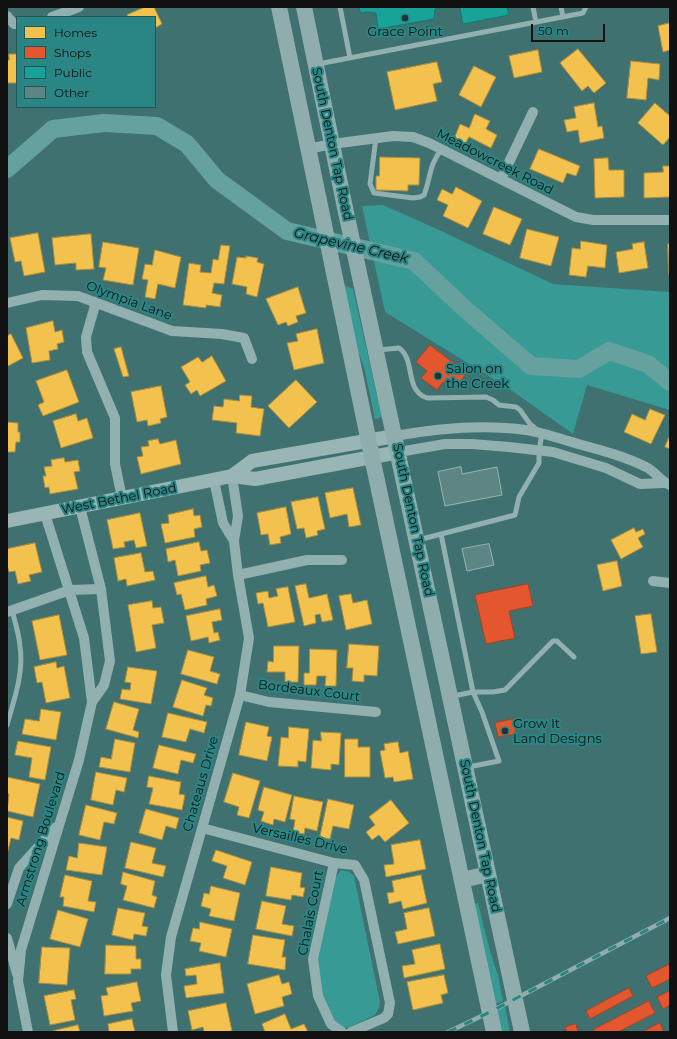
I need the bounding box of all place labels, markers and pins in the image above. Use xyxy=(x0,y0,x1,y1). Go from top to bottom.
marker: Grace Point xyxy=(400,13,410,23)
place label: Grace Point xyxy=(367,24,443,40)
place label: Salon on the Creek xyxy=(446,361,509,392)
marker: Salon on the Creek xyxy=(433,371,443,381)
place label: Grow It Land Designs xyxy=(513,716,602,747)
marker: Grow It Land Designs xyxy=(500,726,510,736)

